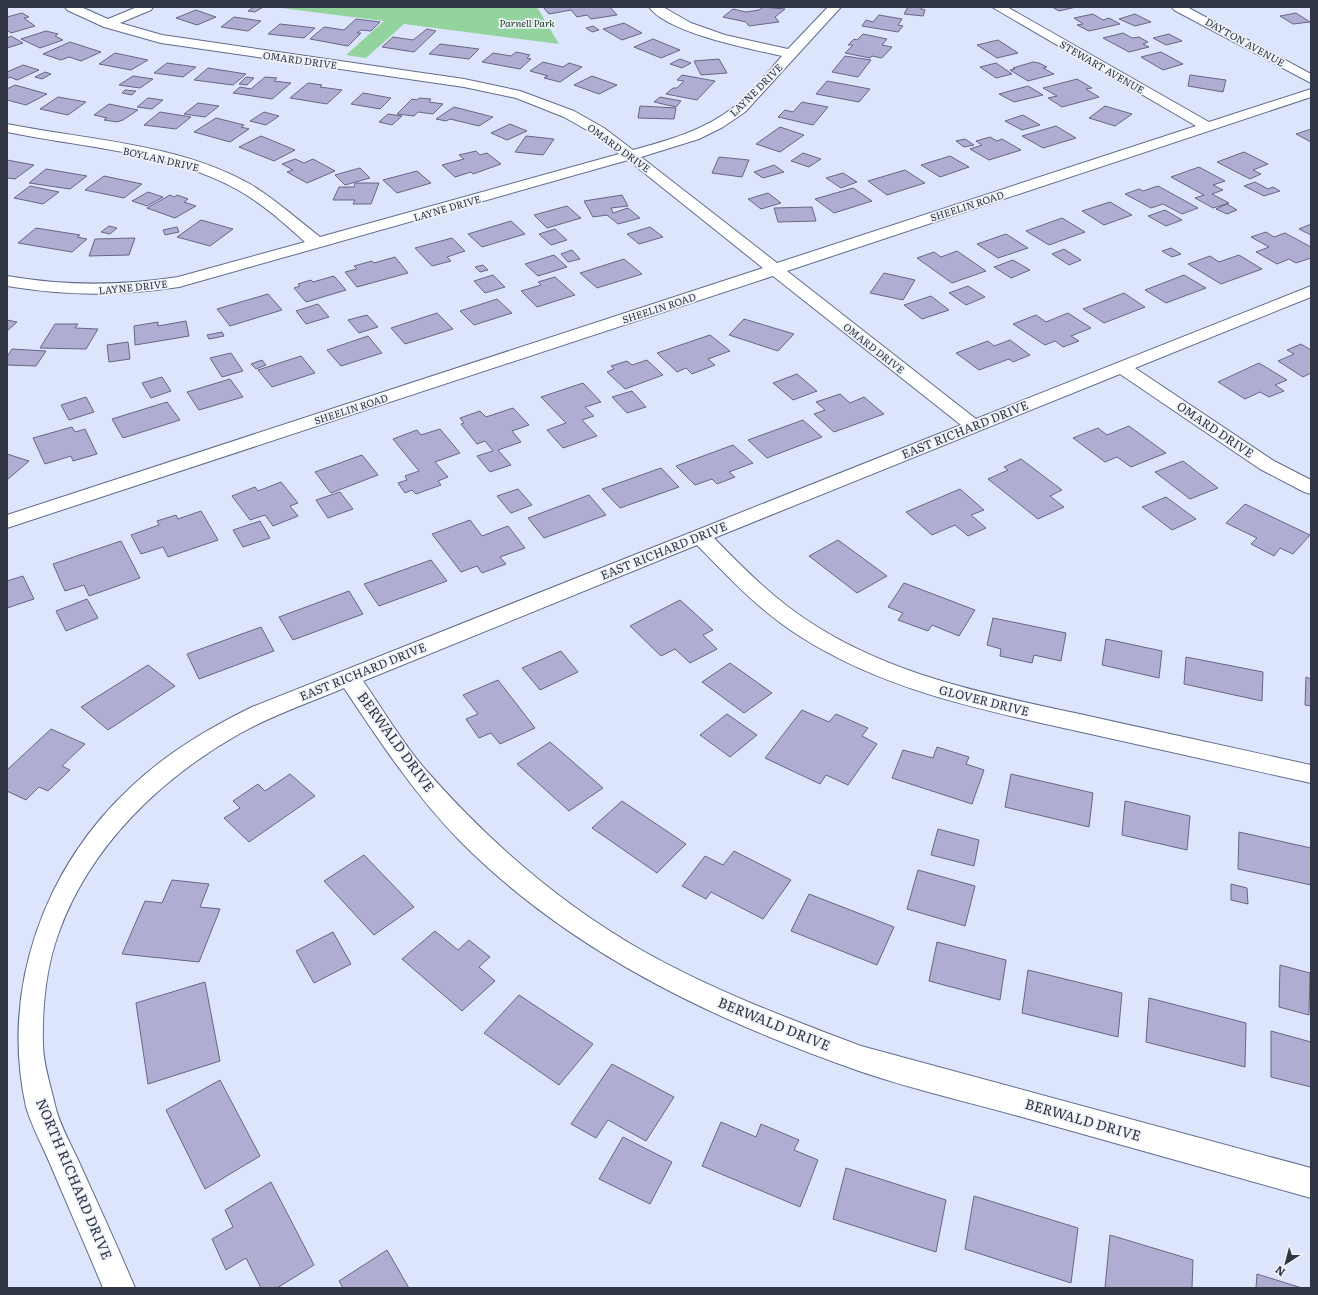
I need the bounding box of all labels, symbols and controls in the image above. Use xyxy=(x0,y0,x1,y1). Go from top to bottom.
street label: DAYTON AVENUE xyxy=(1203,14,1288,70)
park label: Parnell Park xyxy=(499,15,555,30)
street label: STEWART AVENUE xyxy=(1057,36,1147,97)
street label: OMARD DRIVE xyxy=(262,47,338,72)
street label: LAYNE DRIVE xyxy=(726,60,785,119)
street label: OMARD DRIVE xyxy=(585,120,654,176)
street label: BOYLAN DRIVE xyxy=(122,142,201,175)
street label: SHEELIN ROAD xyxy=(928,186,1006,225)
street label: LAYNE DRIVE xyxy=(412,191,482,224)
street label: LAYNE DRIVE xyxy=(98,275,168,298)
street label: SHEELIN ROAD xyxy=(620,288,698,327)
street label: OMARD DRIVE xyxy=(840,319,908,376)
street label: SHEELIN ROAD xyxy=(312,389,390,428)
street label: EAST RICHARD DRIVE xyxy=(899,395,1031,463)
street label: OMARD DRIVE xyxy=(1173,397,1258,462)
street label: EAST RICHARD DRIVE xyxy=(598,516,730,584)
street label: EAST RICHARD DRIVE xyxy=(297,637,429,705)
street label: GLOVER DRIVE xyxy=(937,680,1031,720)
street label: BERWALD DRIVE xyxy=(354,687,440,796)
street label: BERWALD DRIVE xyxy=(715,991,834,1055)
street label: BERWALD DRIVE xyxy=(1023,1093,1144,1145)
street label: NORTH RICHARD DRIVE xyxy=(32,1095,118,1262)
north arrow xyxy=(1266,1243,1306,1283)
text: N xyxy=(1271,1263,1288,1281)

